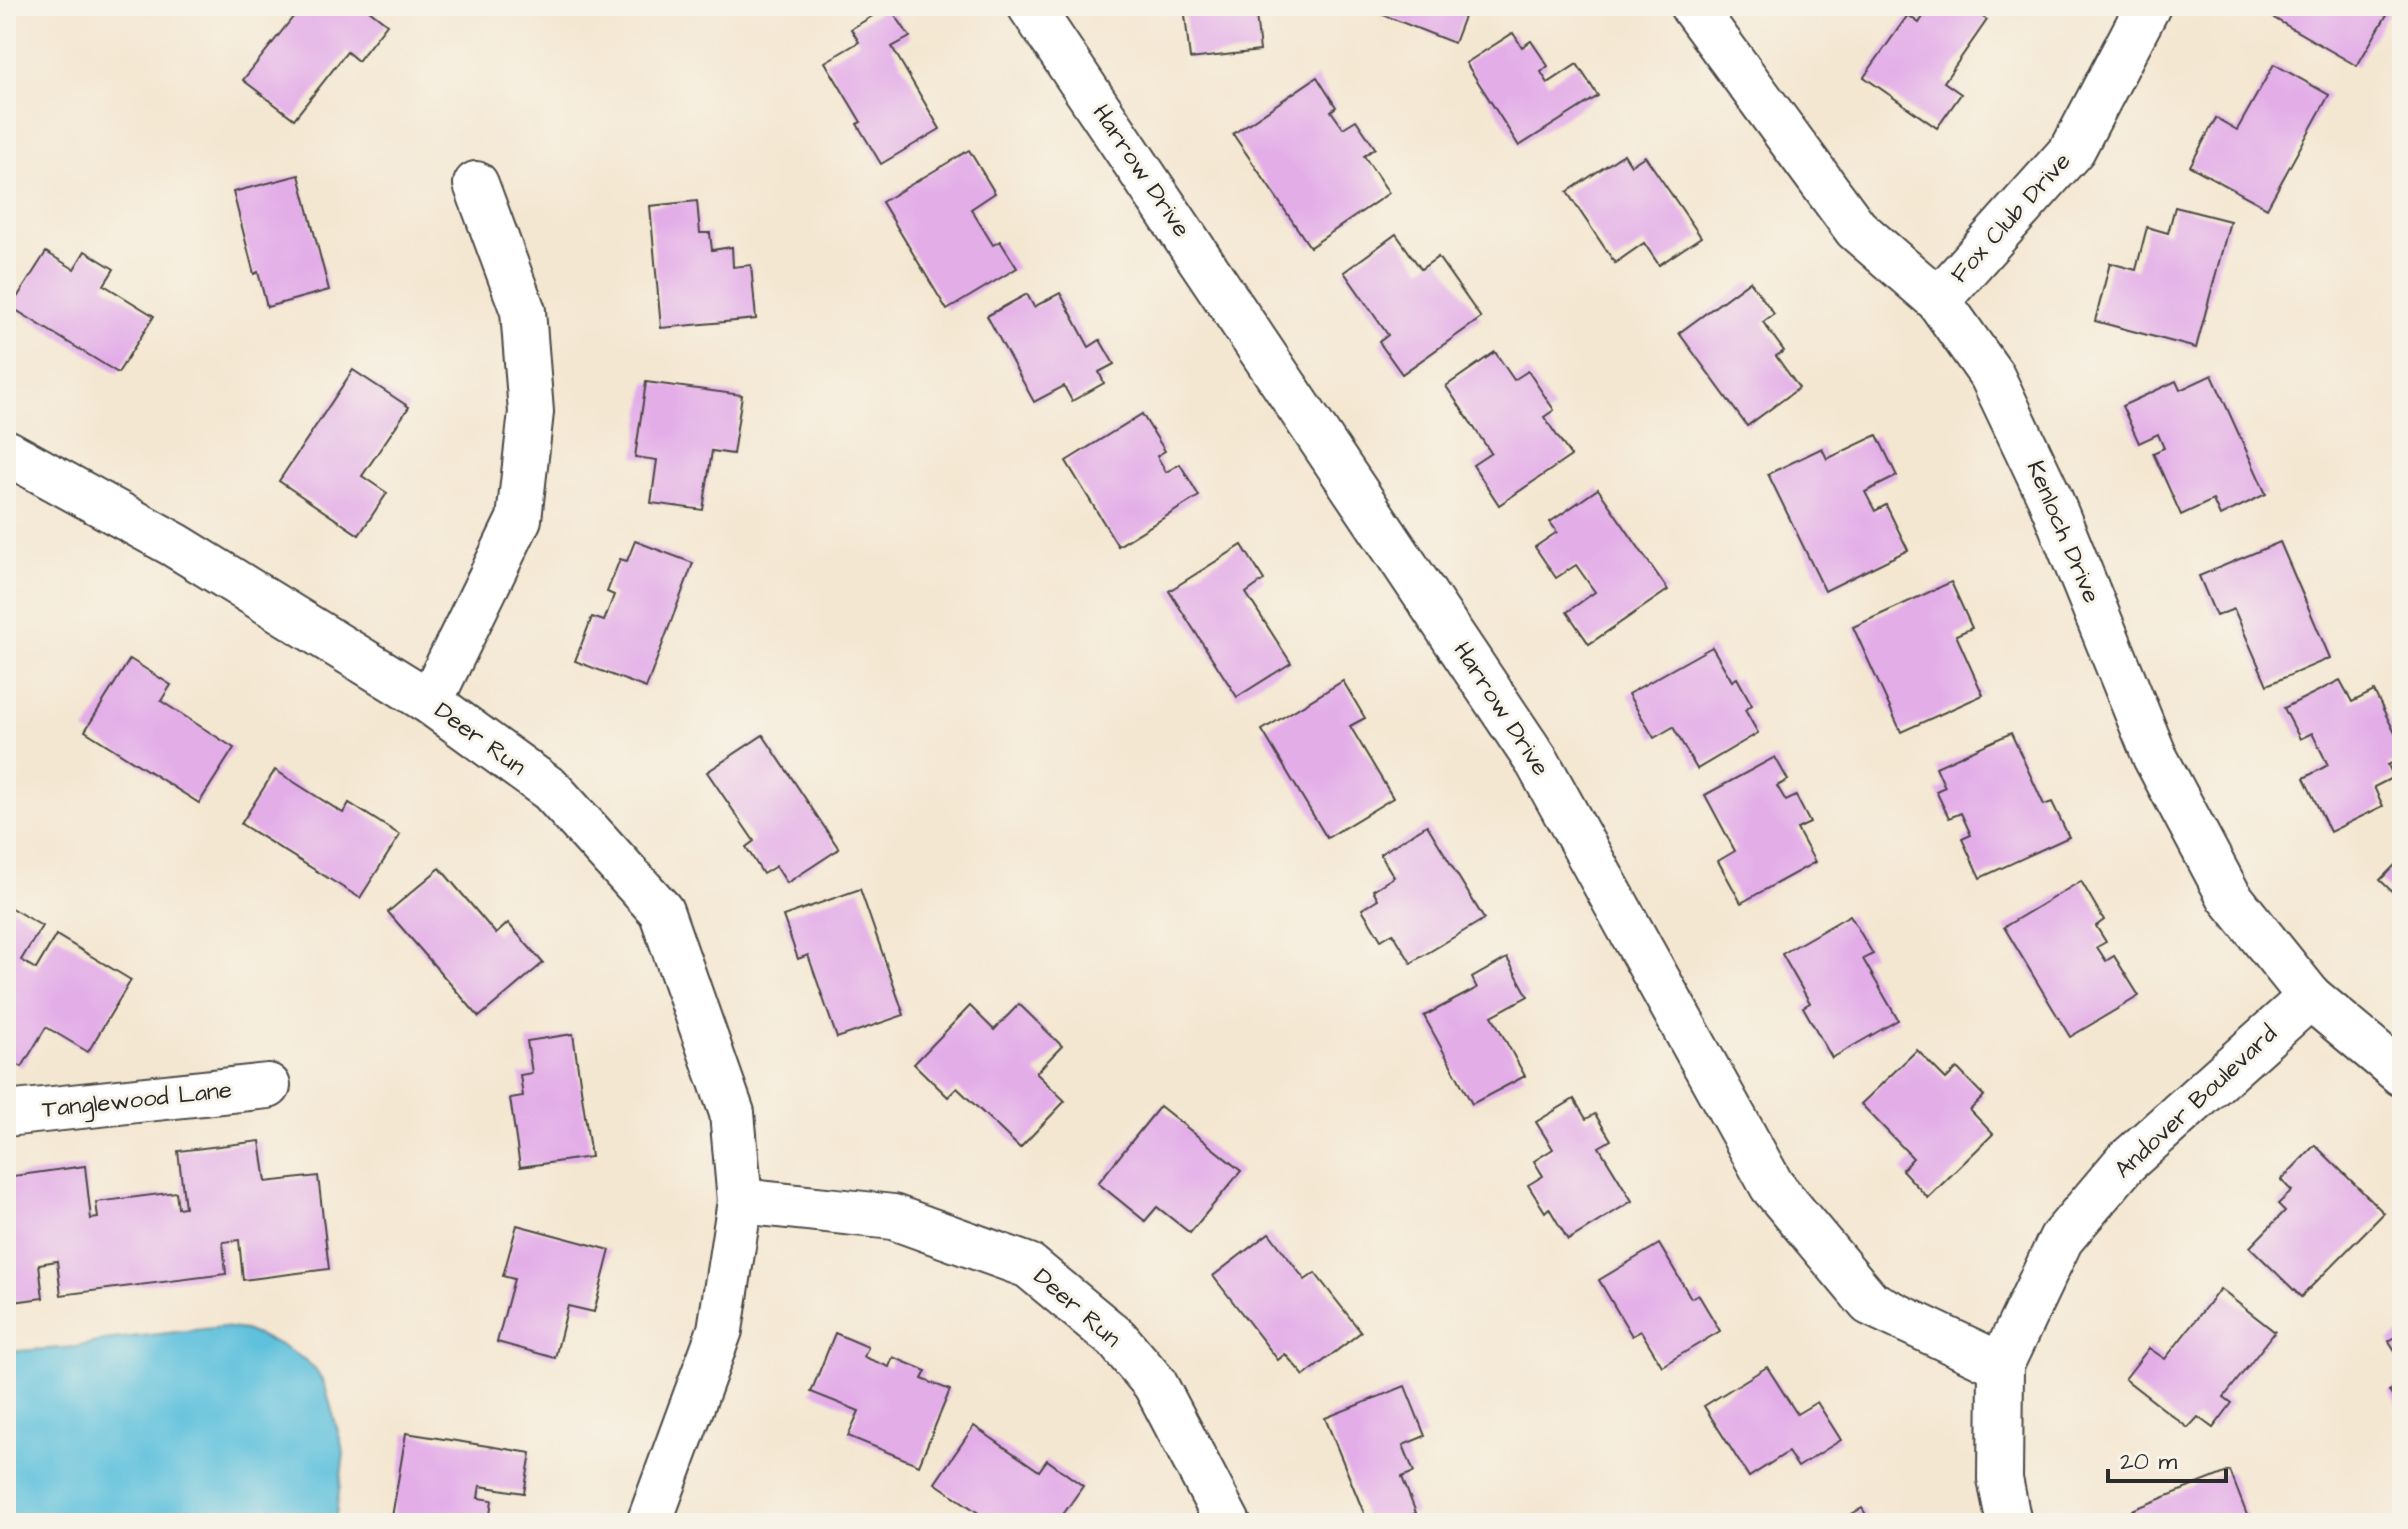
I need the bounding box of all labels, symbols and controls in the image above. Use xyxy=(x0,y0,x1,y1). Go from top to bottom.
street label: Harrow Drive xyxy=(1084,98,1198,244)
street label: Fox Club Drive xyxy=(1943,145,2079,291)
street label: Kenloch Drive xyxy=(2018,456,2108,608)
street label: Harrow Drive xyxy=(1445,635,1557,783)
street label: Deer Run xyxy=(427,694,533,784)
street label: Andover Boulevard xyxy=(2107,1018,2285,1186)
street label: Tanglewood Lane xyxy=(41,1073,234,1128)
street label: Deer Run xyxy=(1026,1261,1128,1355)
scale bar xyxy=(2108,1433,2226,1483)
text: 20 m xyxy=(2120,1445,2177,1479)

